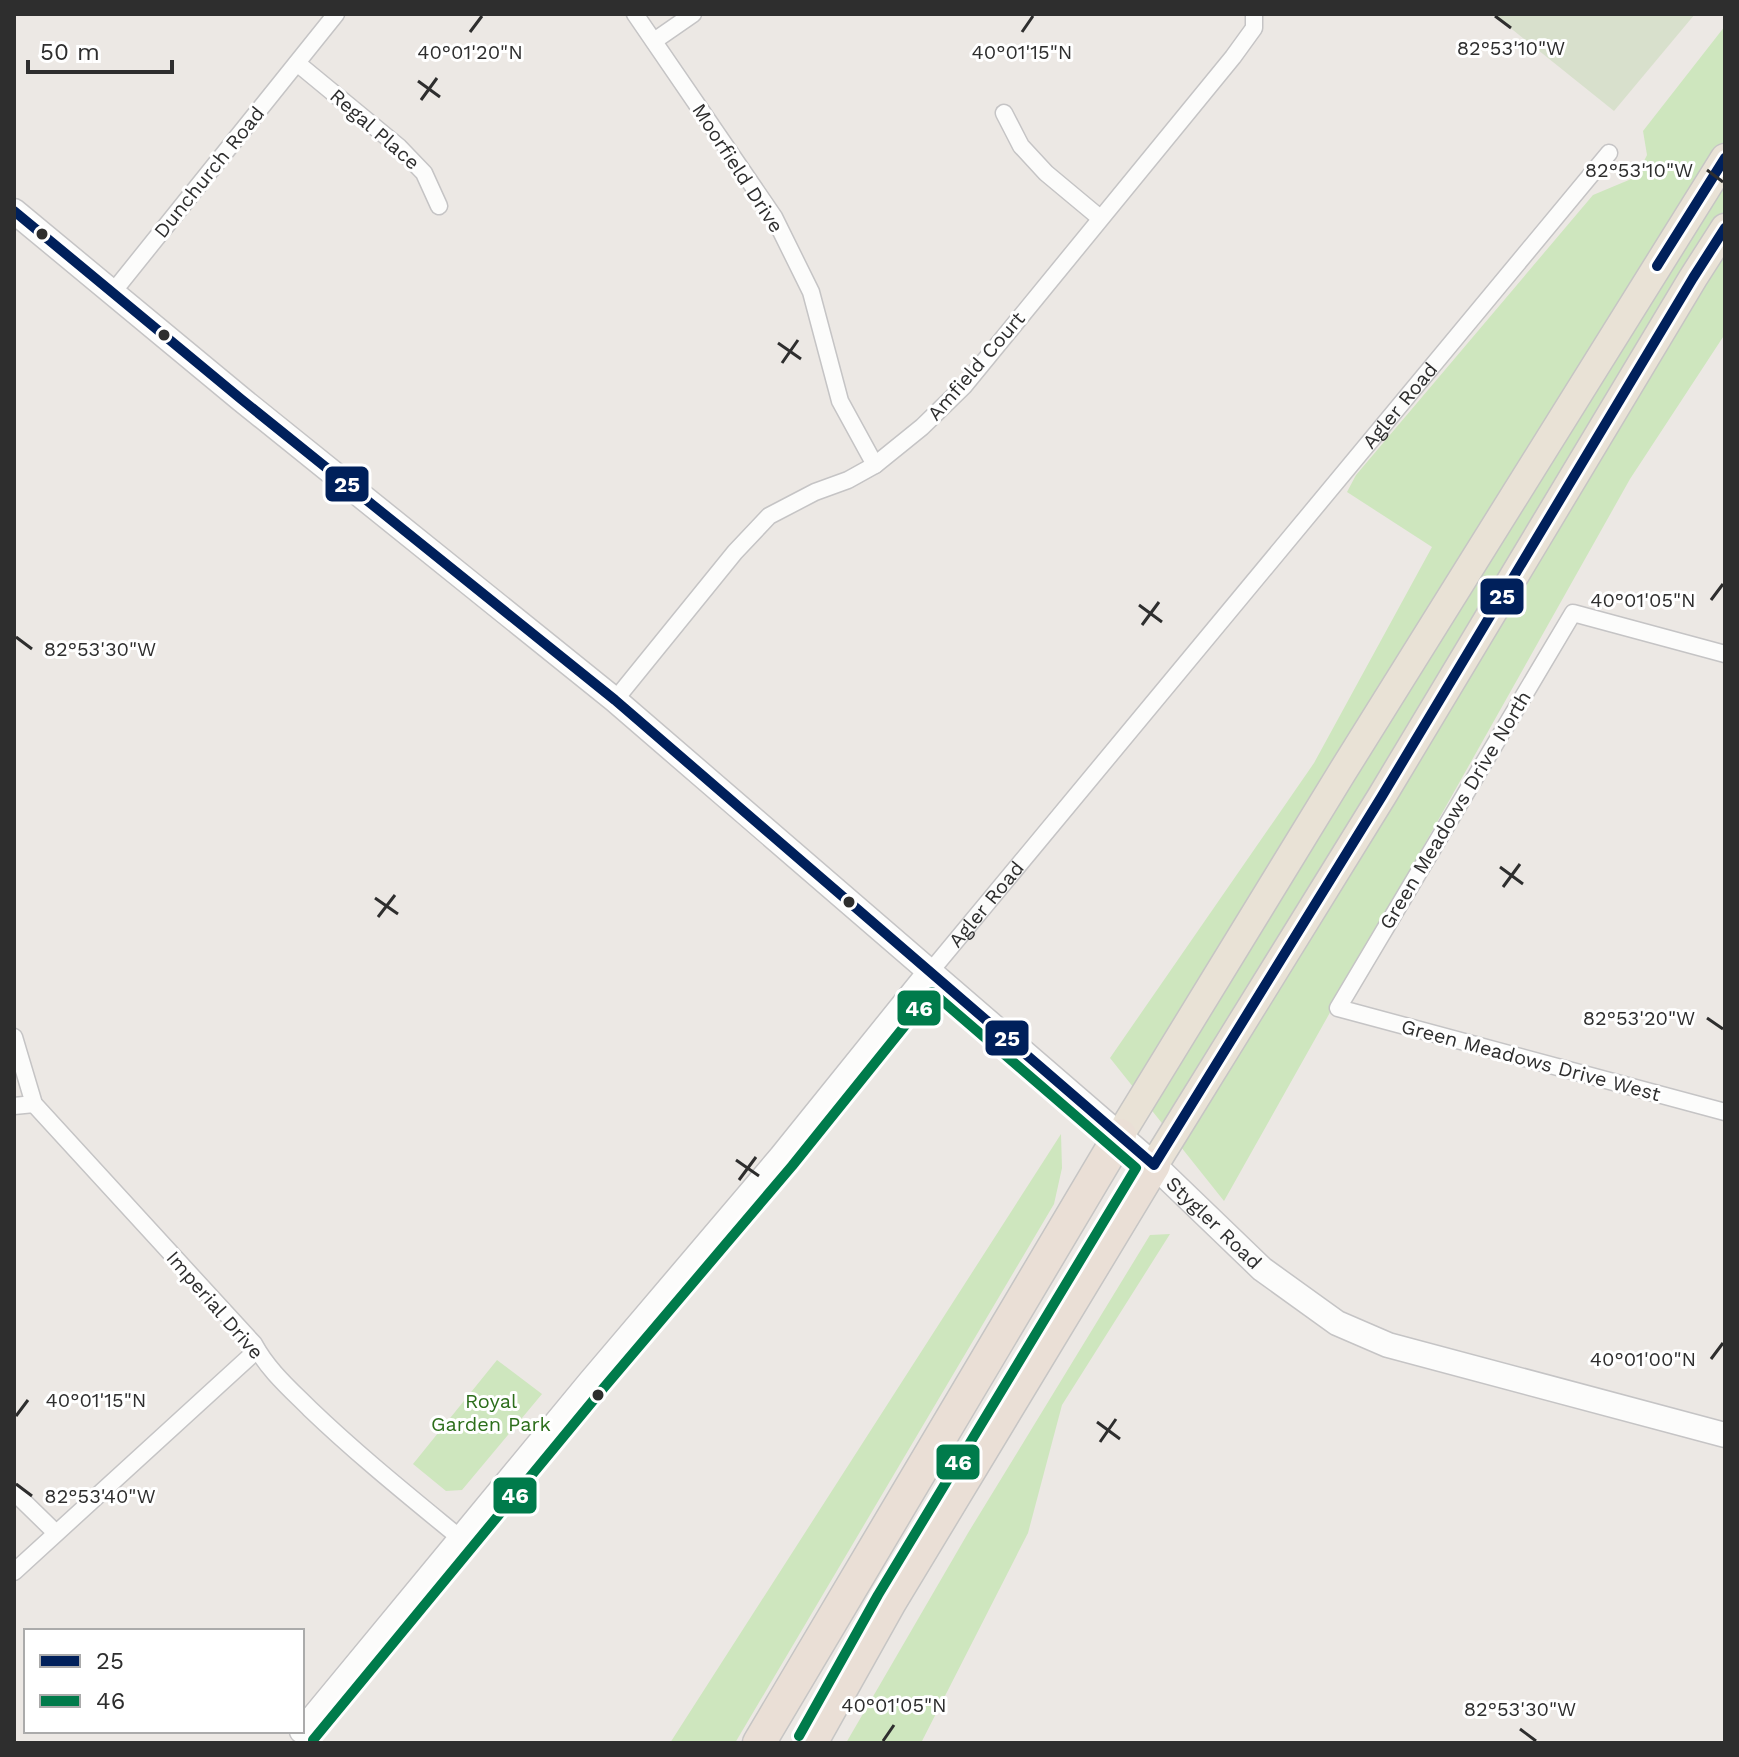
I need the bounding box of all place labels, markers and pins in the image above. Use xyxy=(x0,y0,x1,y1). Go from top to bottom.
unlabelled marker xyxy=(34,226,50,242)
unlabelled marker xyxy=(156,327,172,343)
unlabelled marker xyxy=(841,894,857,910)
unlabelled marker xyxy=(590,1387,606,1403)

